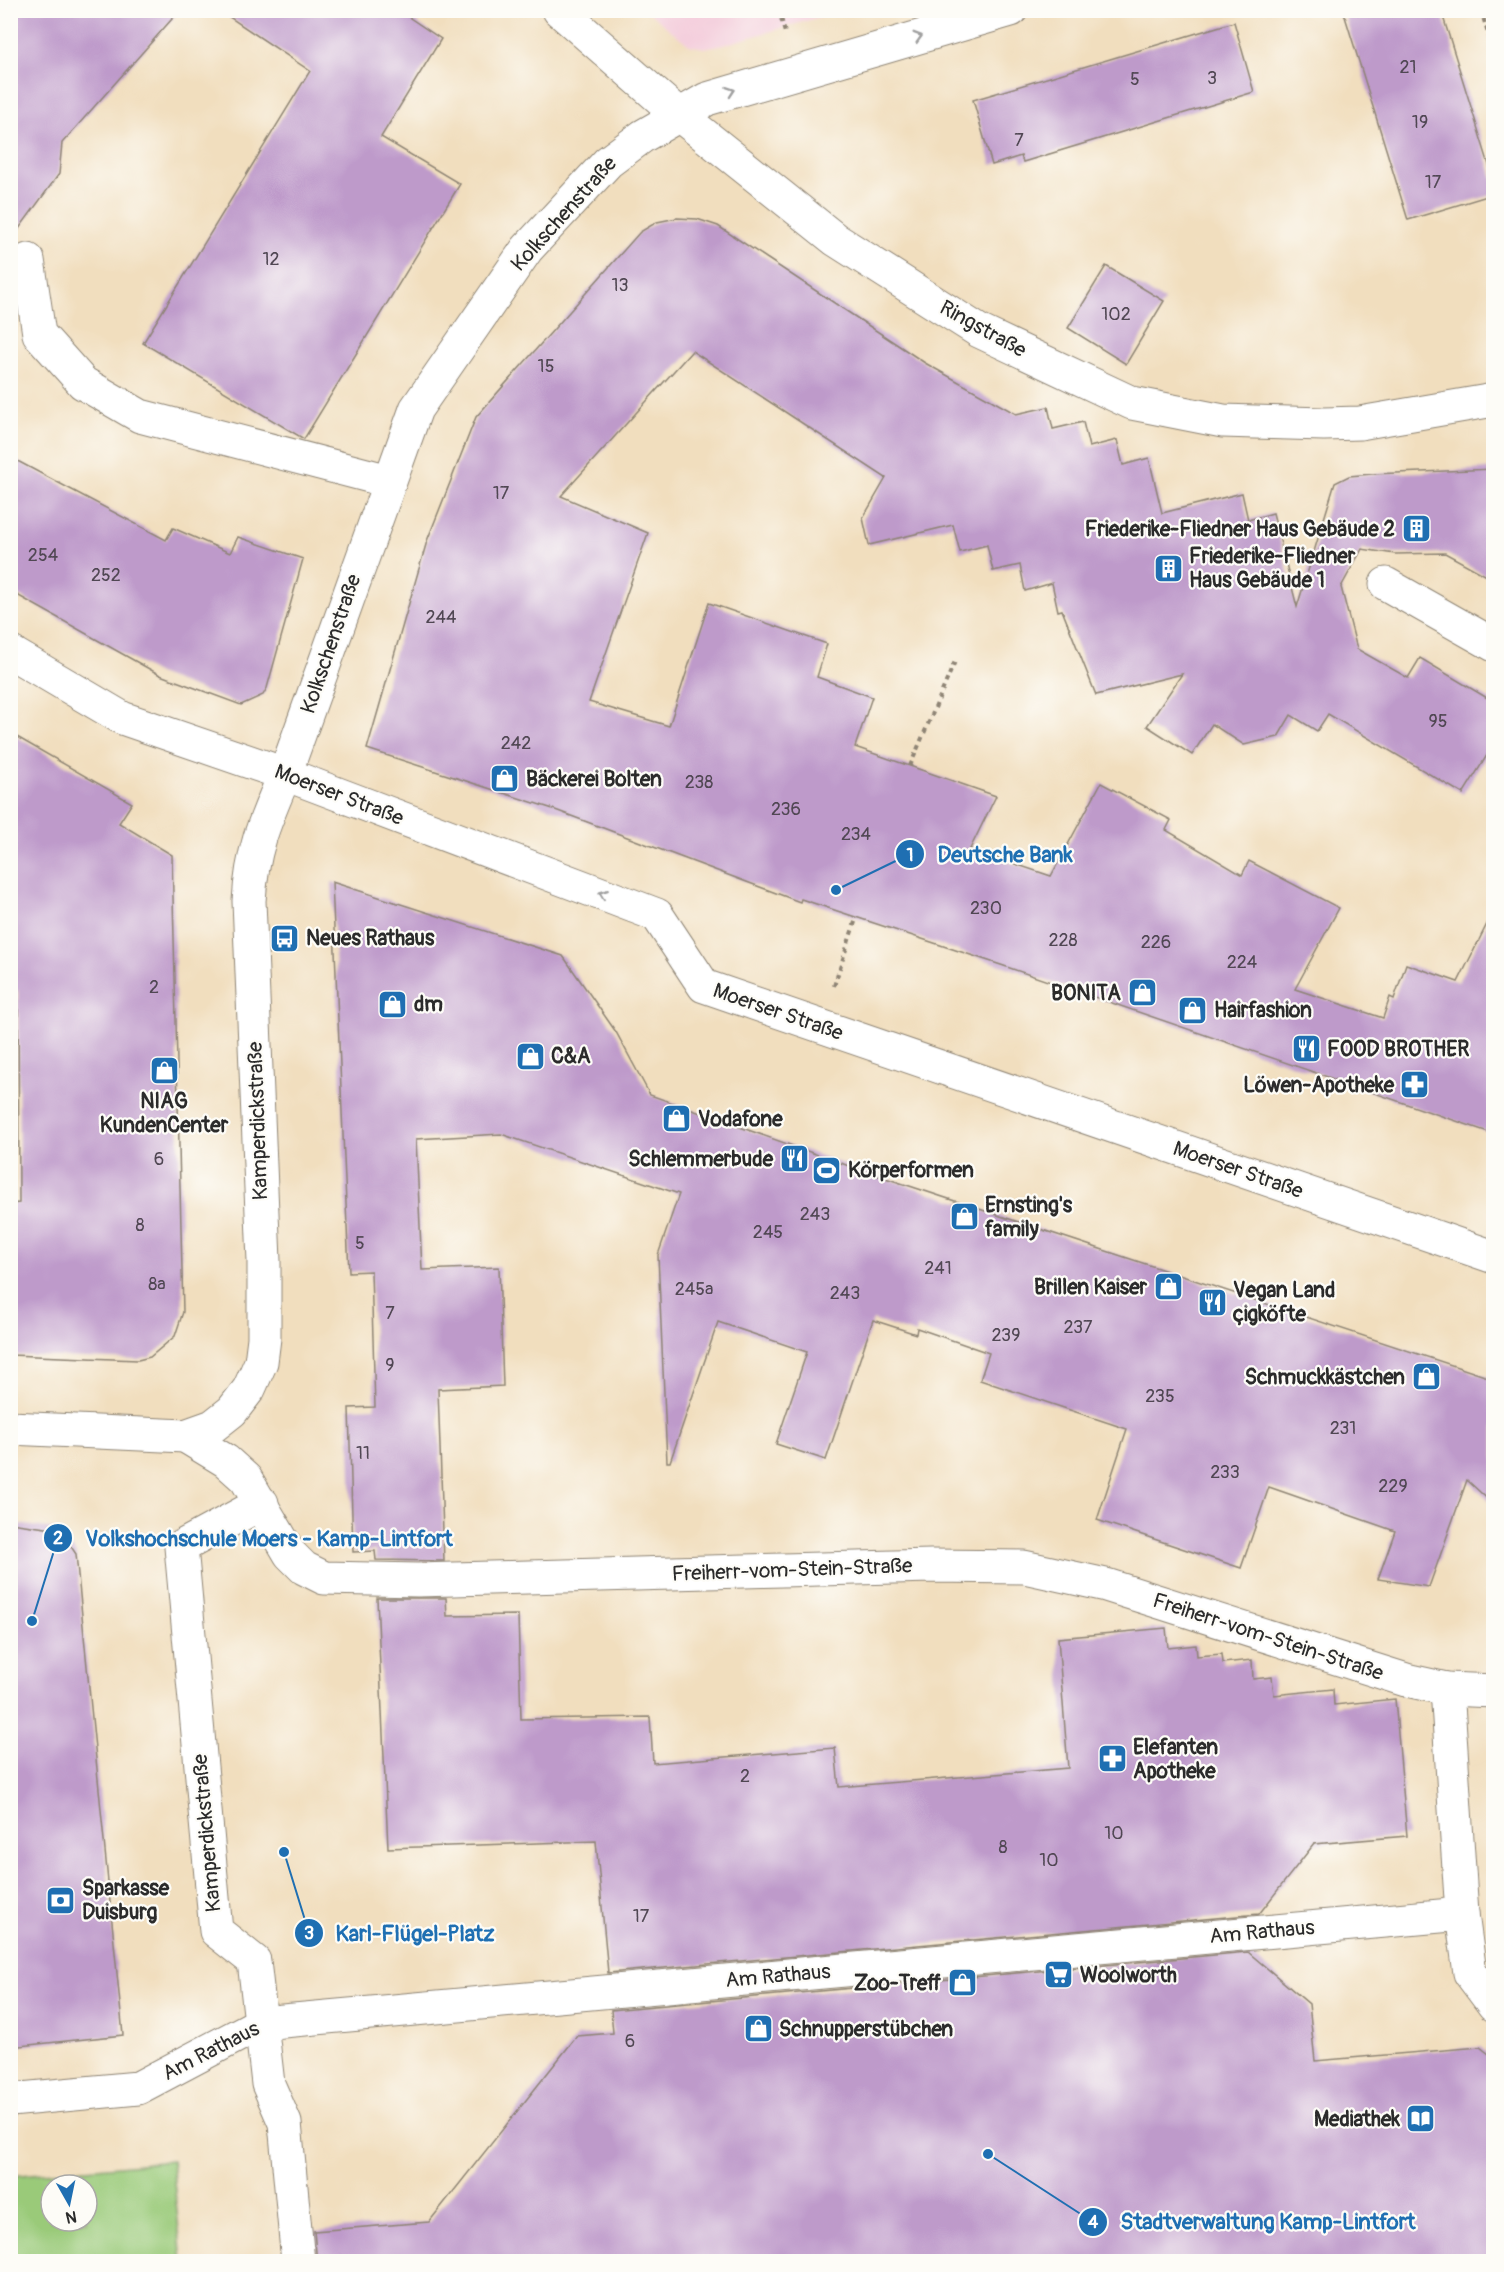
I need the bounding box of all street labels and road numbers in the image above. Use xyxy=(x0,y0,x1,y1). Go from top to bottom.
street label: Kolkschenstraße xyxy=(505,150,623,277)
street label: Ringstraße xyxy=(935,294,1032,364)
street label: Kolkschenstraße xyxy=(294,570,368,717)
street label: Moerser Straße xyxy=(271,758,408,832)
street label: Moerser Straße xyxy=(709,977,847,1047)
street label: Kamperdickstraße xyxy=(242,1041,274,1201)
street label: Moerser Straße xyxy=(1169,1135,1307,1205)
street label: Freiherr-vom-Stein-Straße xyxy=(671,1552,913,1588)
street label: Freiherr-vom-Stein-Straße xyxy=(1149,1587,1387,1687)
street label: Kamperdickstraße xyxy=(187,1752,227,1913)
street label: Am Rathaus xyxy=(1208,1914,1316,1950)
street label: Am Rathaus xyxy=(724,1958,832,1994)
street label: Am Rathaus xyxy=(158,2015,265,2087)

